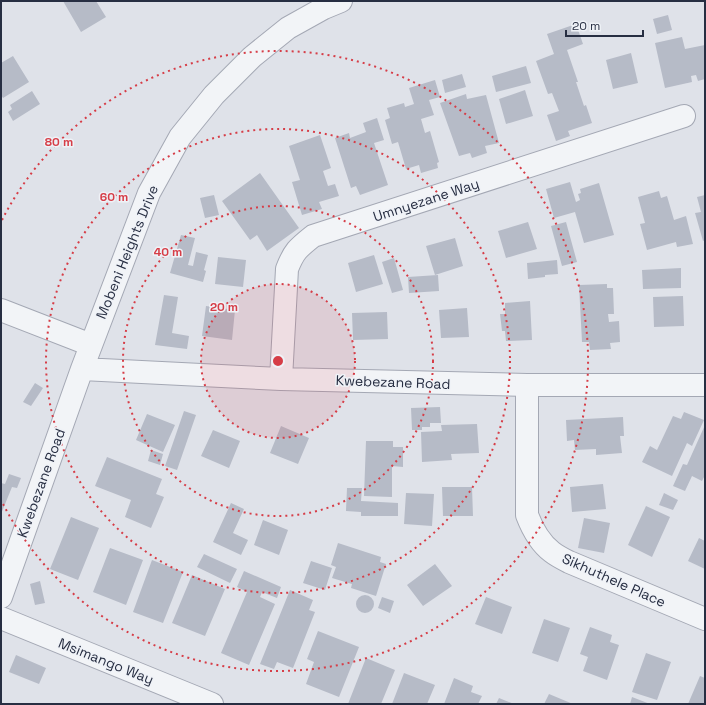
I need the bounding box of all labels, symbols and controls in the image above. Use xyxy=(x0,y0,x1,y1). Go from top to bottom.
scale bar xyxy=(566,12,643,38)
text: 20 m xyxy=(572,18,600,34)
text: 80 m xyxy=(45,134,73,150)
street label: Umnyezane Way xyxy=(371,174,481,226)
street label: Mobeni Heights Drive xyxy=(92,182,162,322)
text: 60 m xyxy=(100,189,128,205)
text: 40 m xyxy=(154,244,182,260)
text: 20 m xyxy=(210,299,238,315)
centre of rings xyxy=(271,354,285,368)
street label: Kwebezane Road xyxy=(335,371,451,393)
street label: Kwebezane Road xyxy=(13,426,69,540)
street label: Sikhuthele Place xyxy=(559,549,669,611)
street label: Msimango Way xyxy=(56,634,156,688)

